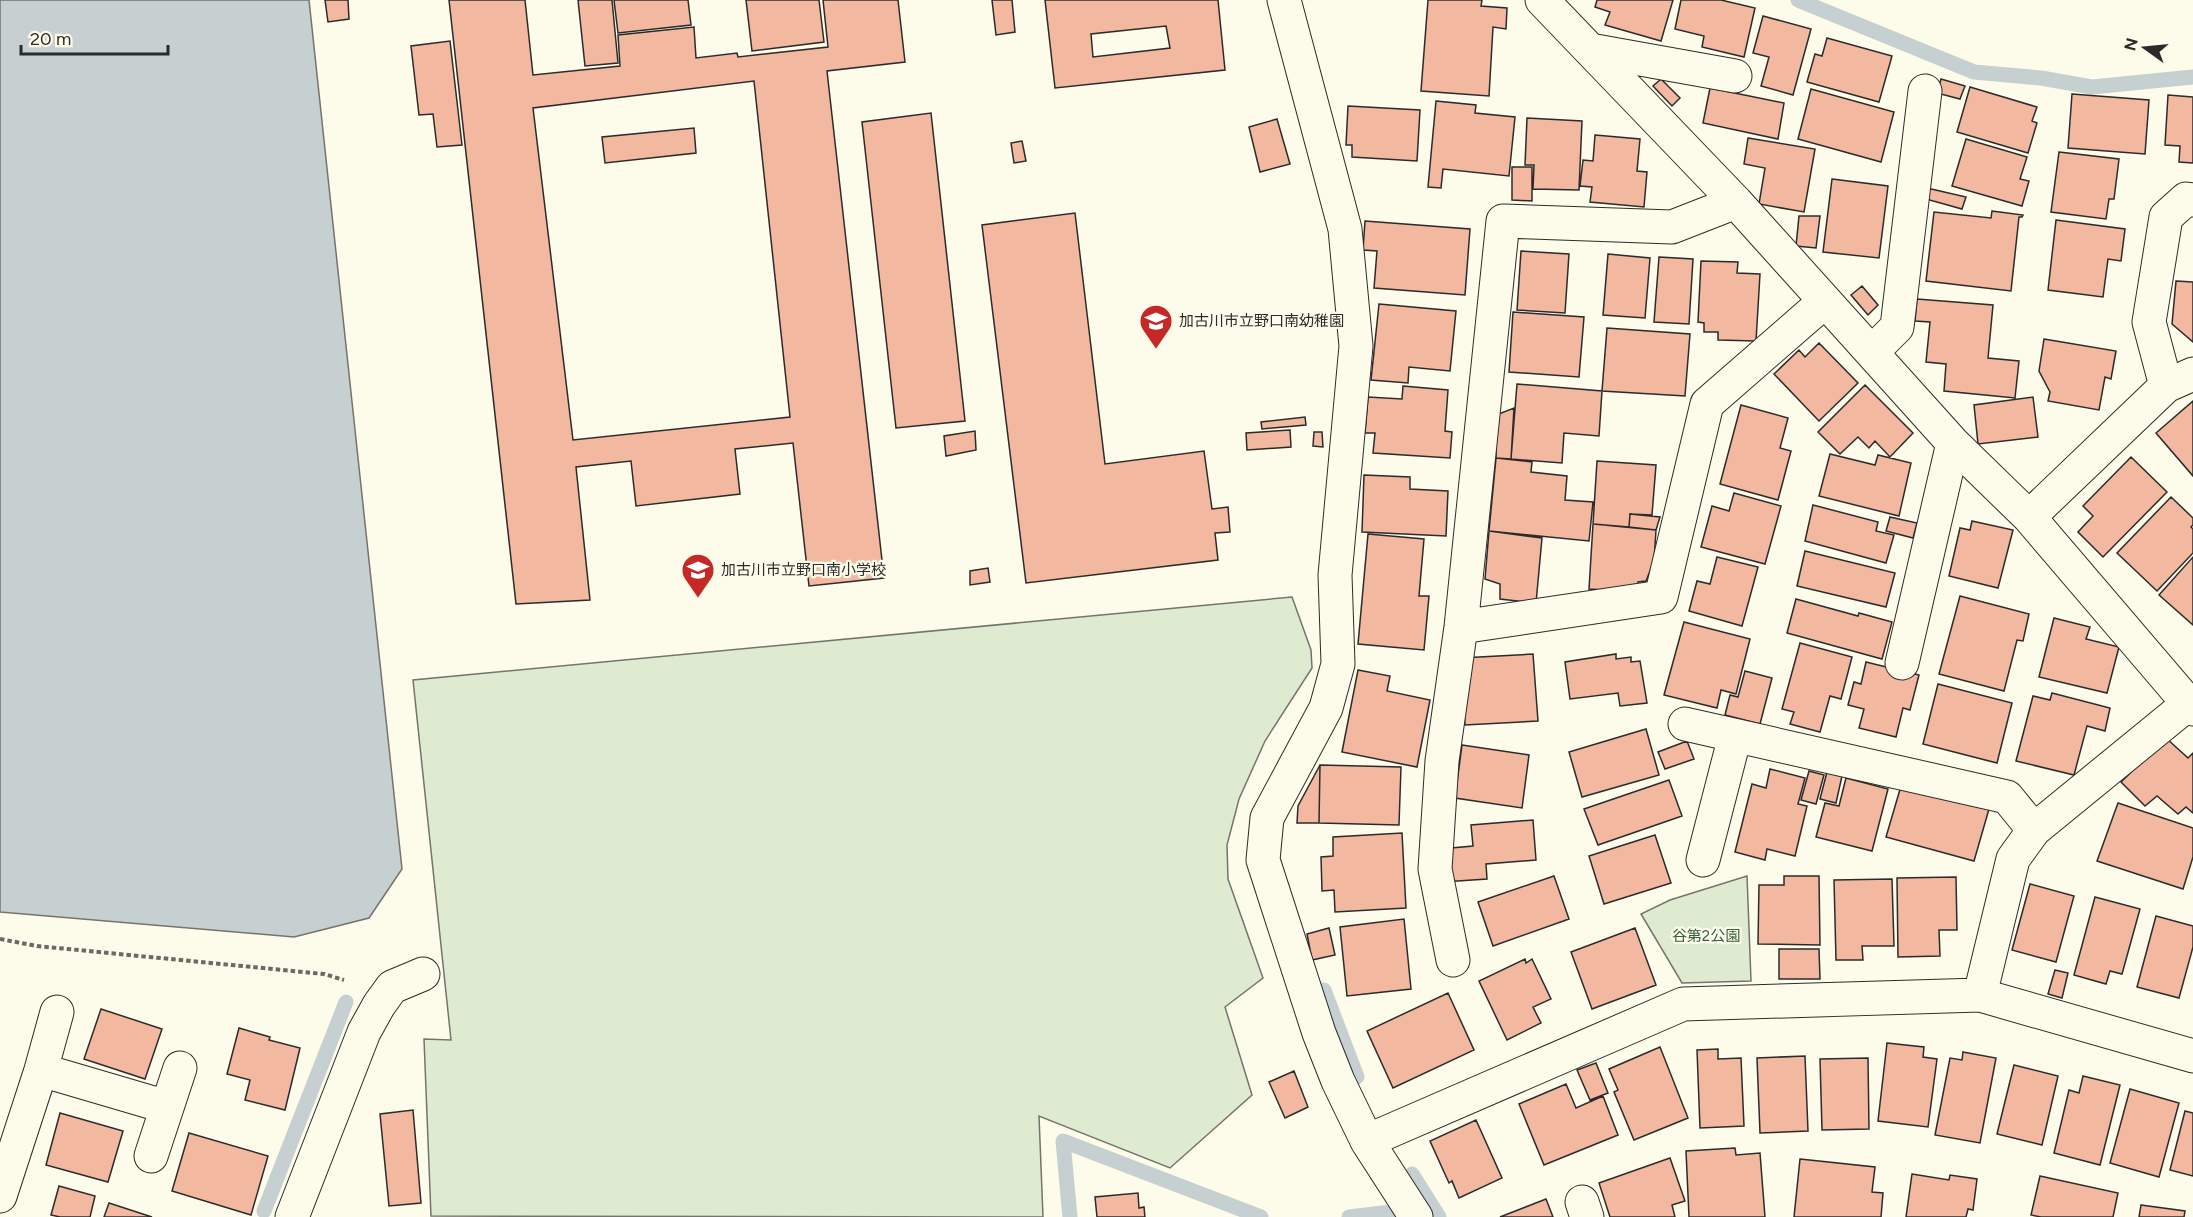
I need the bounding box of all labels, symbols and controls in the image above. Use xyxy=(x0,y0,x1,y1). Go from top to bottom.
scale bar xyxy=(21,18,168,56)
north arrow xyxy=(2115,18,2175,78)
text: 20 m xyxy=(30,28,71,50)
text: N xyxy=(2120,36,2142,53)
school or university icon: 加古川市立野口南幼稚園 xyxy=(1138,303,1174,350)
place label: 加古川市立野口南幼稚園 xyxy=(1179,312,1344,330)
school or university icon: 加古川市立野口南小学校 xyxy=(680,552,716,599)
place label: 加古川市立野口南小学校 xyxy=(721,561,886,579)
park label: 谷第2公園 xyxy=(1672,927,1740,945)

